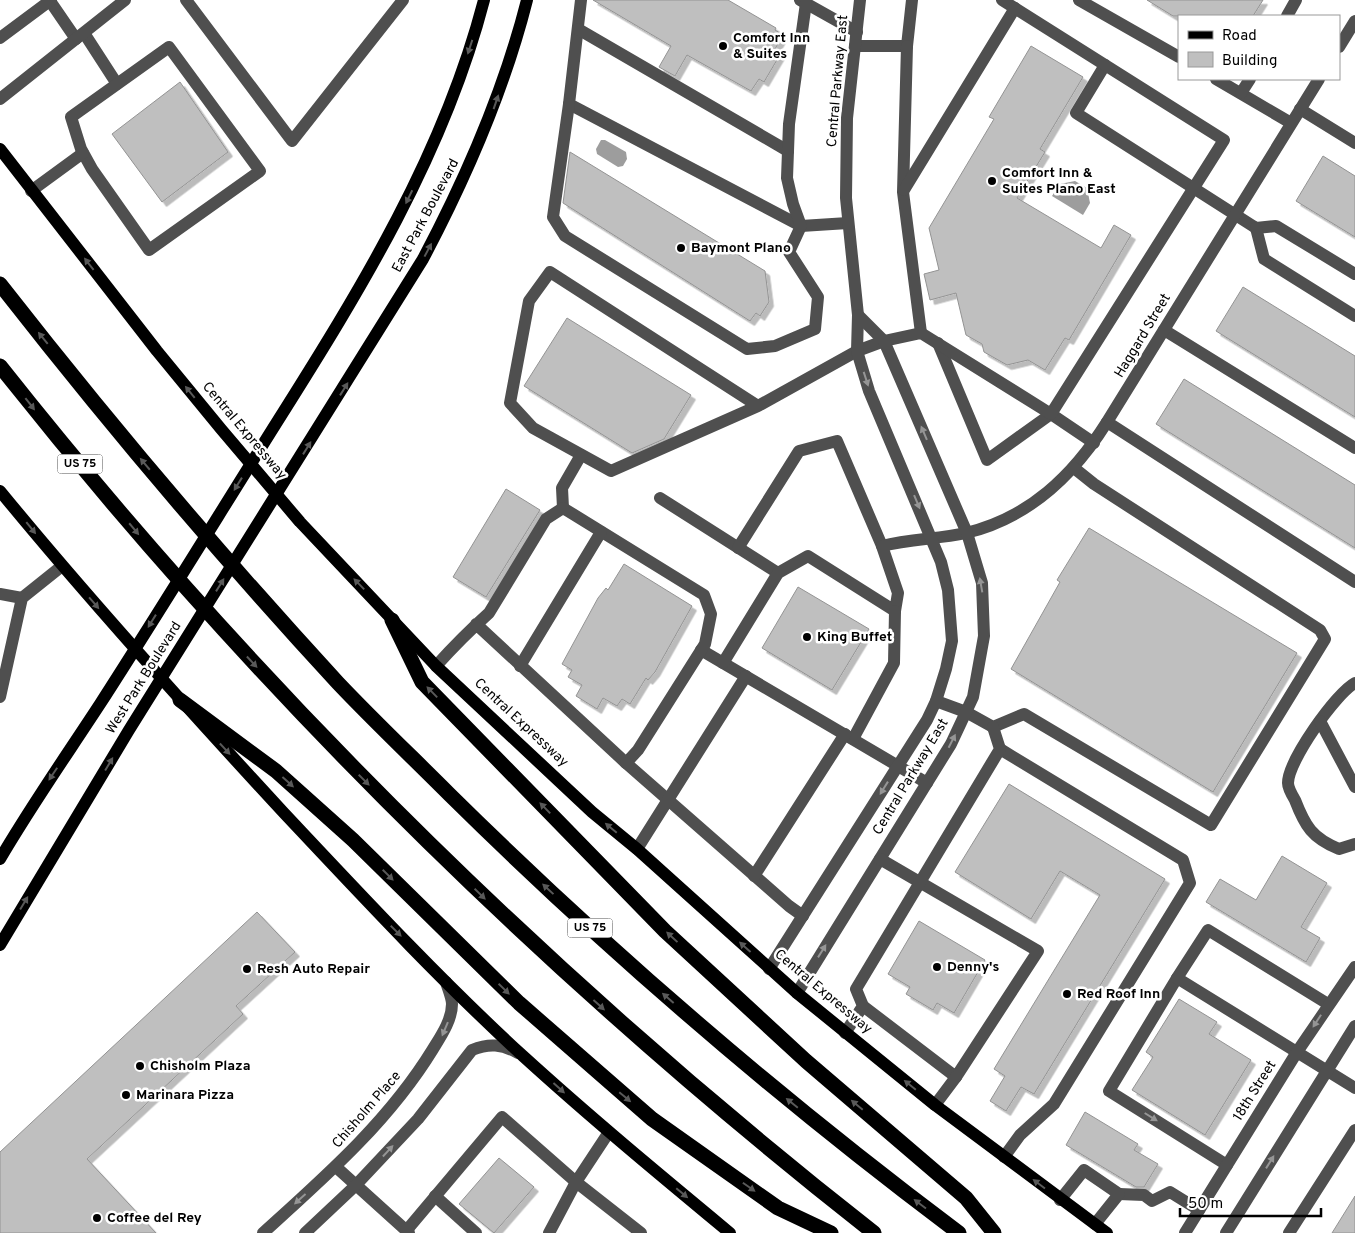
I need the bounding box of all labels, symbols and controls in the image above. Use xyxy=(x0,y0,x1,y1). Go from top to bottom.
street label: Central Parkway East xyxy=(824,14,852,148)
legend xyxy=(1178,15,1340,80)
text: Road xyxy=(1222,27,1257,46)
place label: Comfort Inn & Suites xyxy=(733,30,810,63)
one-way arrow xyxy=(466,39,473,54)
marker: Comfort Inn & Suites xyxy=(717,40,729,52)
text: Building xyxy=(1222,52,1277,71)
one-way arrow xyxy=(493,95,500,110)
street label: East Park Boulevard xyxy=(389,156,463,276)
place label: Comfort Inn & Suites Plano East xyxy=(1002,165,1116,198)
marker: Comfort Inn & Suites Plano East xyxy=(986,175,998,187)
one-way arrow xyxy=(405,190,413,204)
place label: Baymont Plano xyxy=(691,240,791,257)
marker: Baymont Plano xyxy=(675,242,687,254)
one-way arrow xyxy=(424,243,432,257)
one-way arrow xyxy=(83,258,94,271)
street label: Haggard Street xyxy=(1111,291,1175,381)
one-way arrow xyxy=(37,332,48,345)
one-way arrow xyxy=(862,372,870,387)
street label: Central Expressway xyxy=(198,379,290,483)
one-way arrow xyxy=(339,382,348,395)
one-way arrow xyxy=(184,385,195,398)
one-way arrow xyxy=(25,397,36,410)
one-way arrow xyxy=(920,426,928,440)
one-way arrow xyxy=(302,441,311,454)
road number: US 75 xyxy=(58,454,102,474)
one-way arrow xyxy=(140,458,151,471)
one-way arrow xyxy=(234,477,243,490)
one-way arrow xyxy=(913,494,921,509)
one-way arrow xyxy=(25,522,36,535)
one-way arrow xyxy=(128,522,140,534)
one-way arrow xyxy=(977,576,985,592)
one-way arrow xyxy=(216,579,225,592)
one-way arrow xyxy=(353,579,365,591)
one-way arrow xyxy=(88,597,99,609)
one-way arrow xyxy=(147,615,156,628)
street label: West Park Boulevard xyxy=(103,619,185,737)
place label: King Buffet xyxy=(817,629,892,646)
marker: King Buffet xyxy=(801,631,813,643)
one-way arrow xyxy=(246,656,258,668)
street label: Central Expressway xyxy=(470,675,572,771)
one-way arrow xyxy=(426,687,438,699)
street label: Central Parkway East xyxy=(870,716,952,838)
one-way arrow xyxy=(948,734,956,749)
one-way arrow xyxy=(219,742,231,754)
one-way arrow xyxy=(104,757,113,770)
one-way arrow xyxy=(48,768,58,781)
one-way arrow xyxy=(358,774,370,786)
one-way arrow xyxy=(282,776,294,788)
one-way arrow xyxy=(880,781,889,794)
one-way arrow xyxy=(540,803,552,815)
one-way arrow xyxy=(605,822,618,833)
one-way arrow xyxy=(382,868,394,880)
one-way arrow xyxy=(542,883,554,895)
one-way arrow xyxy=(473,888,485,900)
one-way arrow xyxy=(20,896,29,909)
road number: US 75 xyxy=(568,918,612,938)
one-way arrow xyxy=(390,925,402,937)
one-way arrow xyxy=(666,931,678,943)
one-way arrow xyxy=(740,941,752,953)
one-way arrow xyxy=(818,945,827,958)
street label: Central Expressway xyxy=(771,946,875,1038)
place label: Denny's xyxy=(947,959,1000,976)
place label: Resh Auto Repair xyxy=(257,961,370,978)
marker: Denny's xyxy=(931,961,943,973)
marker: Resh Auto Repair xyxy=(241,963,253,975)
one-way arrow xyxy=(497,983,509,995)
place label: Red Roof Inn xyxy=(1077,986,1160,1003)
marker: Red Roof Inn xyxy=(1061,988,1073,1000)
one-way arrow xyxy=(661,993,674,1004)
one-way arrow xyxy=(592,999,605,1010)
one-way arrow xyxy=(1312,1015,1322,1028)
one-way arrow xyxy=(440,1022,448,1036)
place label: Chisholm Plaza xyxy=(150,1058,250,1075)
street label: 18th Street xyxy=(1230,1058,1280,1124)
marker: Chisholm Plaza xyxy=(134,1060,146,1072)
street label: Chisholm Place xyxy=(329,1068,405,1152)
one-way arrow xyxy=(904,1080,917,1091)
one-way arrow xyxy=(552,1082,565,1093)
place label: Marinara Pizza xyxy=(136,1087,234,1104)
marker: Marinara Pizza xyxy=(120,1089,132,1101)
one-way arrow xyxy=(618,1091,631,1102)
one-way arrow xyxy=(786,1097,799,1108)
one-way arrow xyxy=(851,1099,864,1110)
one-way arrow xyxy=(1144,1112,1157,1122)
one-way arrow xyxy=(382,1145,394,1157)
one-way arrow xyxy=(1266,1155,1275,1169)
one-way arrow xyxy=(1032,1179,1046,1189)
one-way arrow xyxy=(742,1182,756,1192)
scale bar xyxy=(1180,1186,1321,1218)
one-way arrow xyxy=(676,1188,689,1199)
one-way arrow xyxy=(294,1193,306,1205)
text: 50 m xyxy=(1188,1195,1223,1214)
one-way arrow xyxy=(913,1199,927,1209)
place label: Coffee del Rey xyxy=(107,1210,202,1227)
marker: Coffee del Rey xyxy=(91,1212,103,1224)

